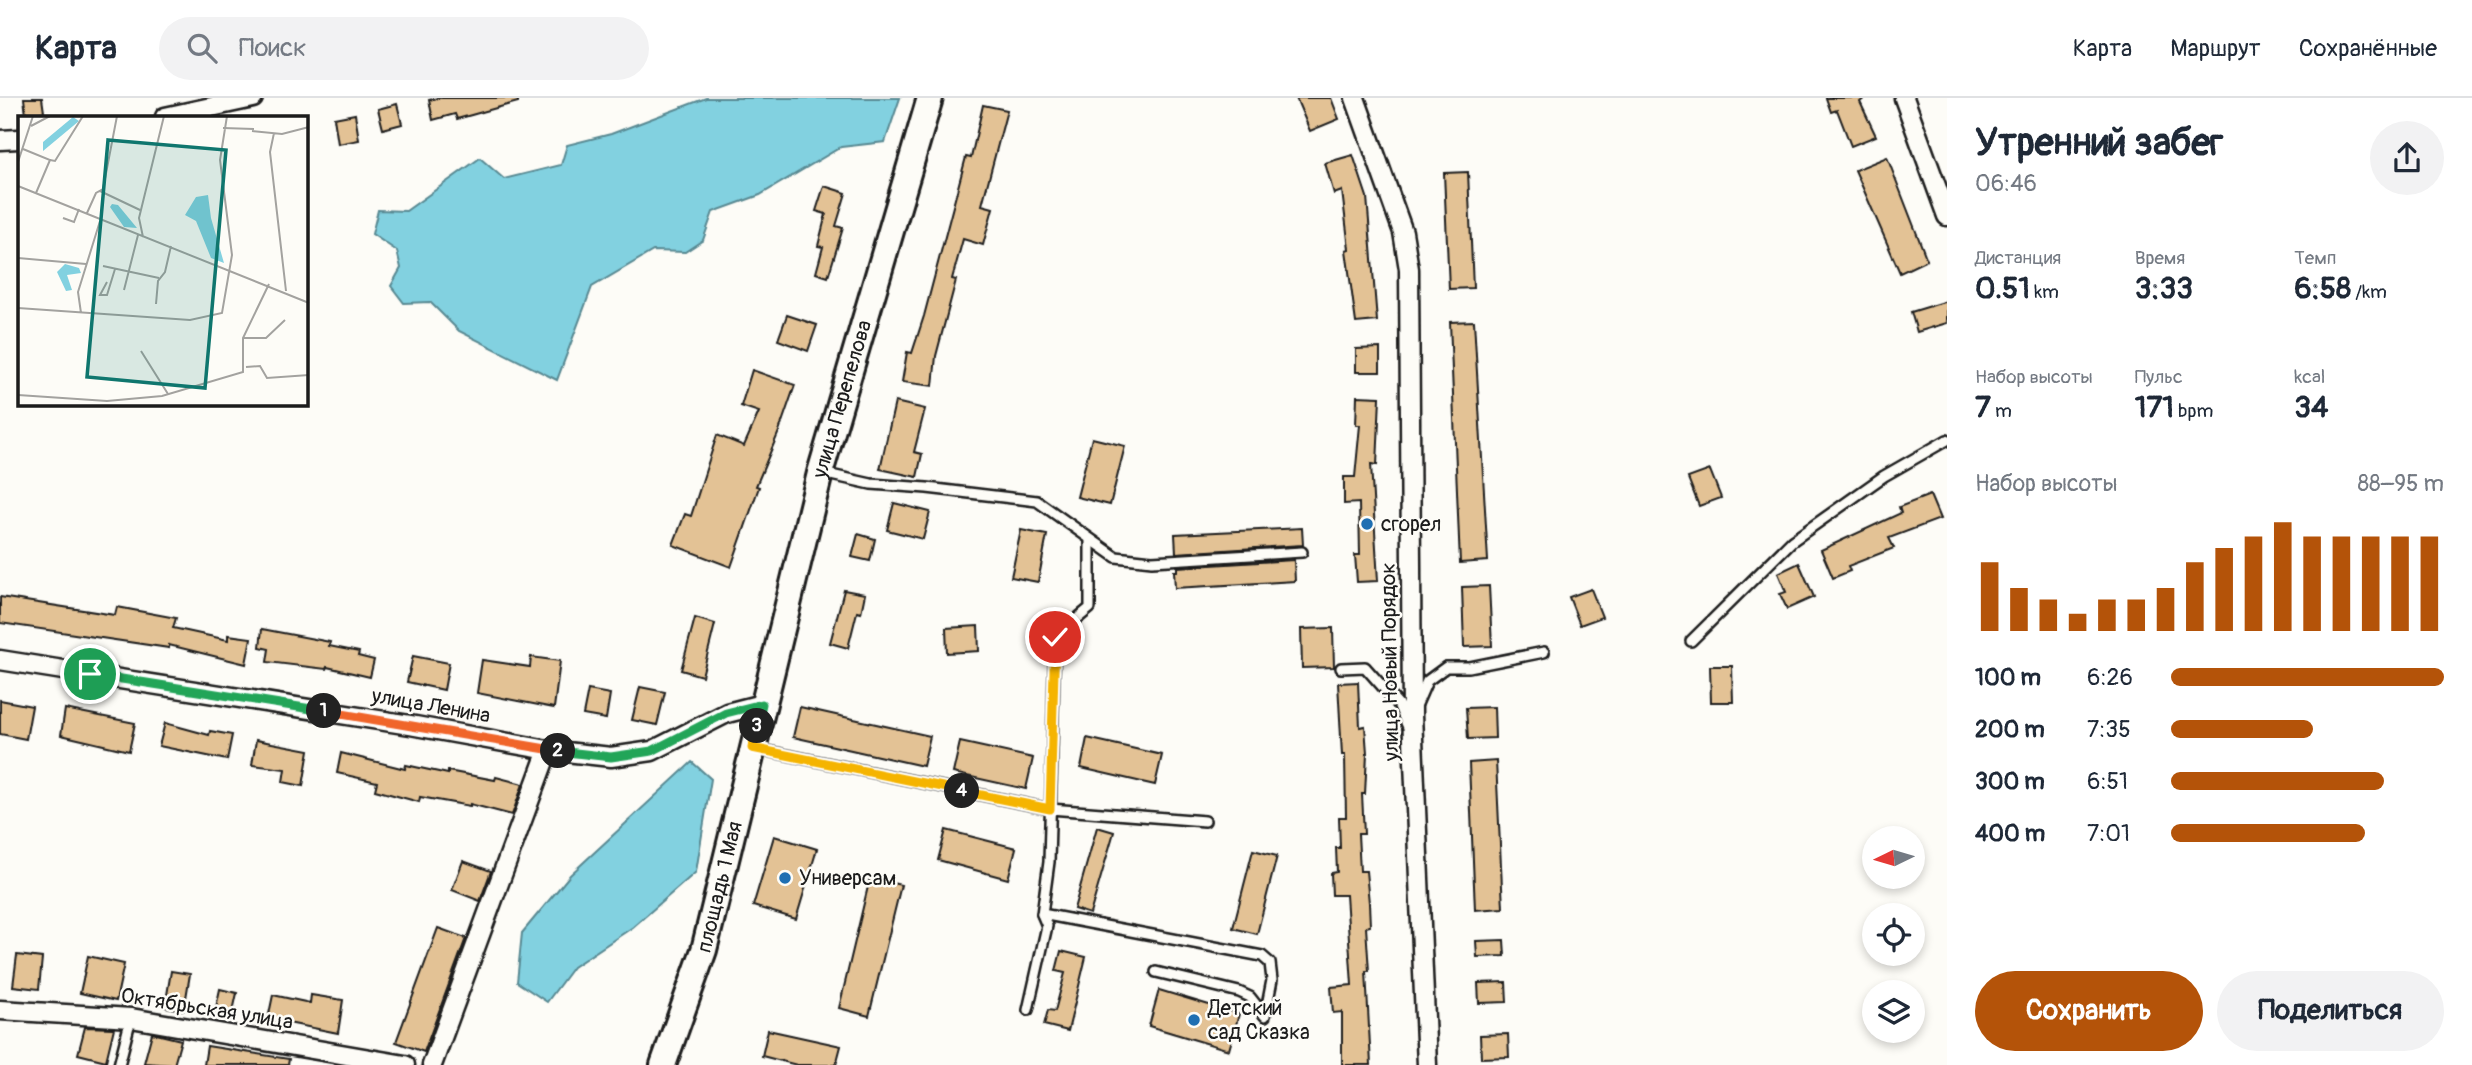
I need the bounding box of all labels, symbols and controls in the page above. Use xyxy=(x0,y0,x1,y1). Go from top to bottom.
search box xyxy=(159,17,649,80)
text: Карта xyxy=(35,28,117,69)
icon: search xyxy=(183,29,221,67)
text: Поиск xyxy=(239,32,307,64)
text: Карта xyxy=(2073,34,2132,63)
text: Маршрут xyxy=(2170,34,2261,63)
text: Сохранённые xyxy=(2299,34,2437,63)
inset map xyxy=(18,116,308,406)
text: Утренний забег xyxy=(1975,119,2223,167)
button: share xyxy=(2370,121,2444,195)
text: 06:46 xyxy=(1975,169,2037,198)
text: Дистанция xyxy=(1975,246,2061,270)
text: Время xyxy=(2135,246,2185,270)
text: Темп xyxy=(2294,246,2336,270)
text: 0.51 xyxy=(1975,270,2030,307)
text: 3:33 xyxy=(2135,270,2193,307)
text: 6:58 xyxy=(2294,270,2351,307)
text: km xyxy=(2030,280,2059,304)
text: /km xyxy=(2351,280,2387,304)
street label: улица Перепелова xyxy=(806,317,878,482)
text: Набор высоты xyxy=(1975,365,2093,389)
text: Пульс xyxy=(2135,365,2183,389)
text: kcal xyxy=(2294,365,2325,389)
text: 7 xyxy=(1975,389,1991,426)
text: 171 xyxy=(2135,389,2174,426)
text: 34 xyxy=(2294,389,2328,426)
text: m xyxy=(1991,399,2012,423)
text: bpm xyxy=(2174,399,2213,423)
text: Набор высоты xyxy=(1975,469,2117,498)
text: 88–95 m xyxy=(2358,469,2444,498)
place label: сгорел xyxy=(1381,511,1441,538)
marker: сгорел xyxy=(1359,516,1375,532)
street label: улица Новый Порядок xyxy=(1375,562,1405,762)
pin xyxy=(1025,607,1085,667)
icon: check xyxy=(1036,618,1074,656)
pin xyxy=(60,644,120,704)
icon: arrive xyxy=(71,655,109,693)
text: 100 m xyxy=(1975,663,2041,692)
text: 6:26 xyxy=(2087,663,2133,692)
street label: улица Ленина xyxy=(369,682,492,730)
pin: 1 xyxy=(306,694,342,728)
text: 1 xyxy=(320,698,327,722)
pin: 3 xyxy=(740,708,774,744)
text: 3 xyxy=(751,713,762,737)
text: 200 m xyxy=(1975,715,2045,744)
text: 7:35 xyxy=(2087,715,2131,744)
pin: 2 xyxy=(540,734,576,768)
text: 2 xyxy=(552,738,563,762)
text: 300 m xyxy=(1975,767,2045,796)
text: 6:51 xyxy=(2087,767,2128,796)
pin: 4 xyxy=(944,774,979,808)
text: 4 xyxy=(956,778,967,802)
street label: площадь 1 Мая xyxy=(690,819,748,955)
text: 400 m xyxy=(1975,819,2045,848)
text: 7:01 xyxy=(2087,819,2130,848)
north arrow xyxy=(1862,826,1925,889)
map controls xyxy=(1862,826,1925,1043)
place label: Универсам xyxy=(799,865,896,892)
marker: Универсам xyxy=(777,870,793,886)
button: locate xyxy=(1862,903,1925,966)
button: Сохранить xyxy=(1975,971,2203,1051)
button: Поделиться xyxy=(2217,971,2444,1051)
button: layers xyxy=(1862,980,1925,1043)
street label: Октябрьская улица xyxy=(119,982,295,1036)
place label: Детский сад Сказка xyxy=(1207,995,1310,1046)
marker: Детский сад Сказка xyxy=(1186,1012,1202,1028)

